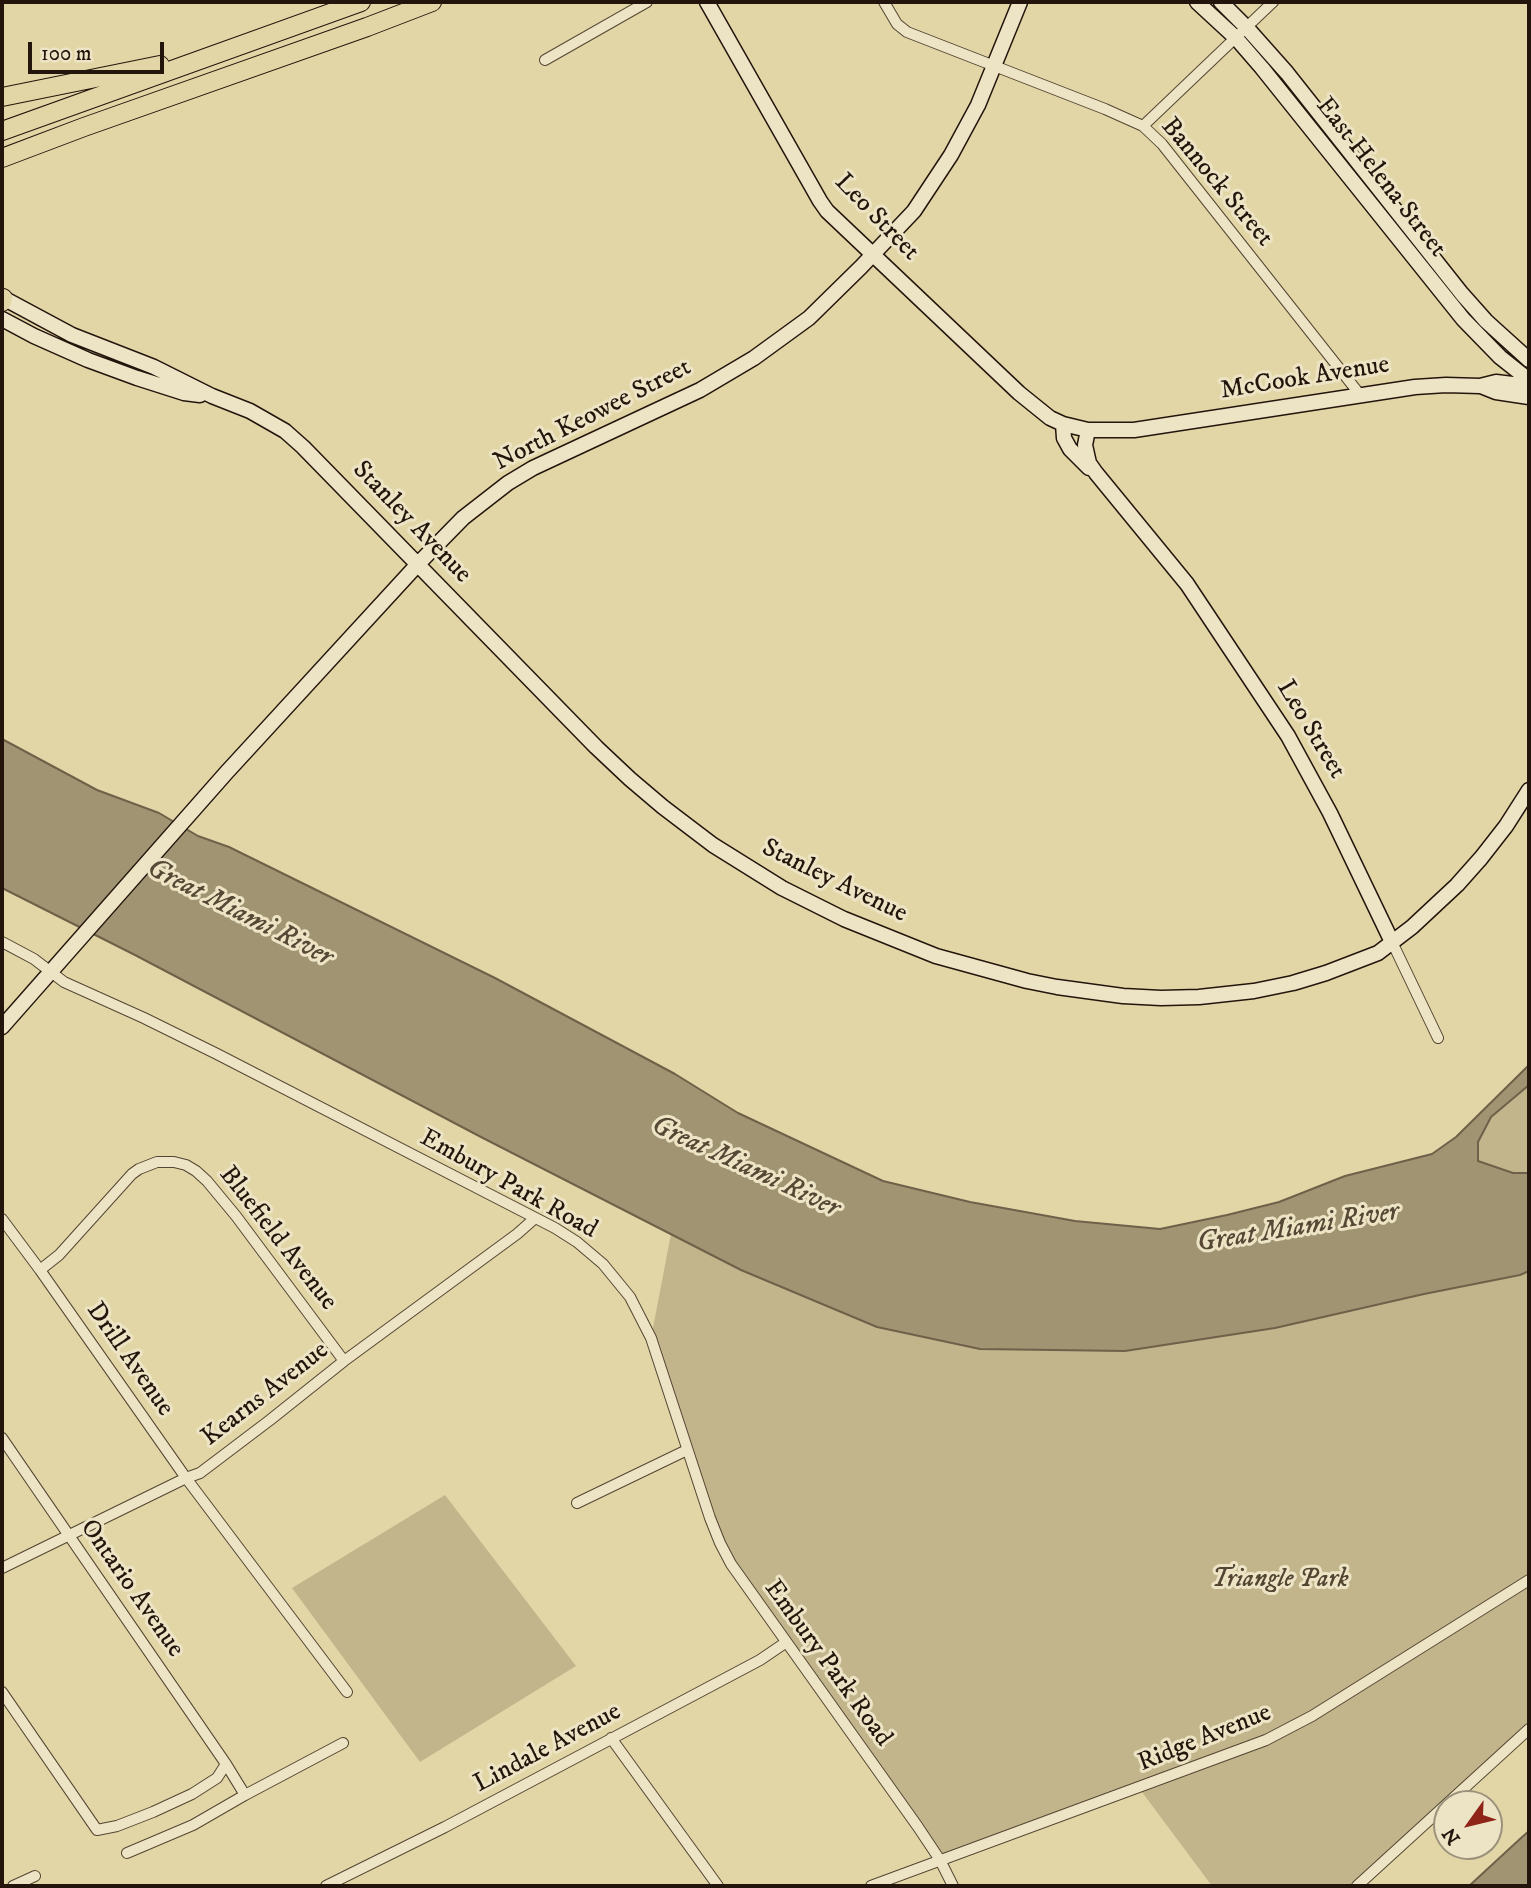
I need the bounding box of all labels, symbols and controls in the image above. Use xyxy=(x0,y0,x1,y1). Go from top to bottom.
scale bar xyxy=(32,28,168,72)
text: 100 m xyxy=(41,41,92,67)
street label: East Helena Street xyxy=(1308,92,1452,264)
street label: Bannock Street xyxy=(1153,112,1279,254)
street label: Leo Street xyxy=(827,168,925,268)
street label: McCook Avenue xyxy=(1218,350,1392,408)
street label: North Keowee Street xyxy=(489,353,697,479)
street label: Stanley Avenue xyxy=(345,455,477,591)
street label: Leo Street xyxy=(1269,675,1351,785)
street label: Stanley Avenue xyxy=(756,833,912,931)
water label: Great Miami River xyxy=(140,853,338,975)
water label: Great Miami River xyxy=(645,1110,845,1226)
street label: Embury Park Road xyxy=(414,1123,602,1247)
street label: Bluefield Avenue xyxy=(211,1161,343,1317)
water label: Great Miami River xyxy=(1195,1196,1401,1262)
street label: Drill Avenue xyxy=(78,1297,180,1423)
street label: Kearns Avenue xyxy=(196,1336,336,1454)
street label: Ontario Avenue xyxy=(72,1514,190,1664)
park label: Triangle Park xyxy=(1211,1565,1349,1597)
street label: Embury Park Road xyxy=(756,1575,898,1753)
street label: Lindale Avenue xyxy=(469,1697,627,1801)
street label: Ridge Avenue xyxy=(1134,1698,1276,1780)
north arrow xyxy=(1433,1790,1503,1860)
text: N xyxy=(1438,1823,1466,1849)

